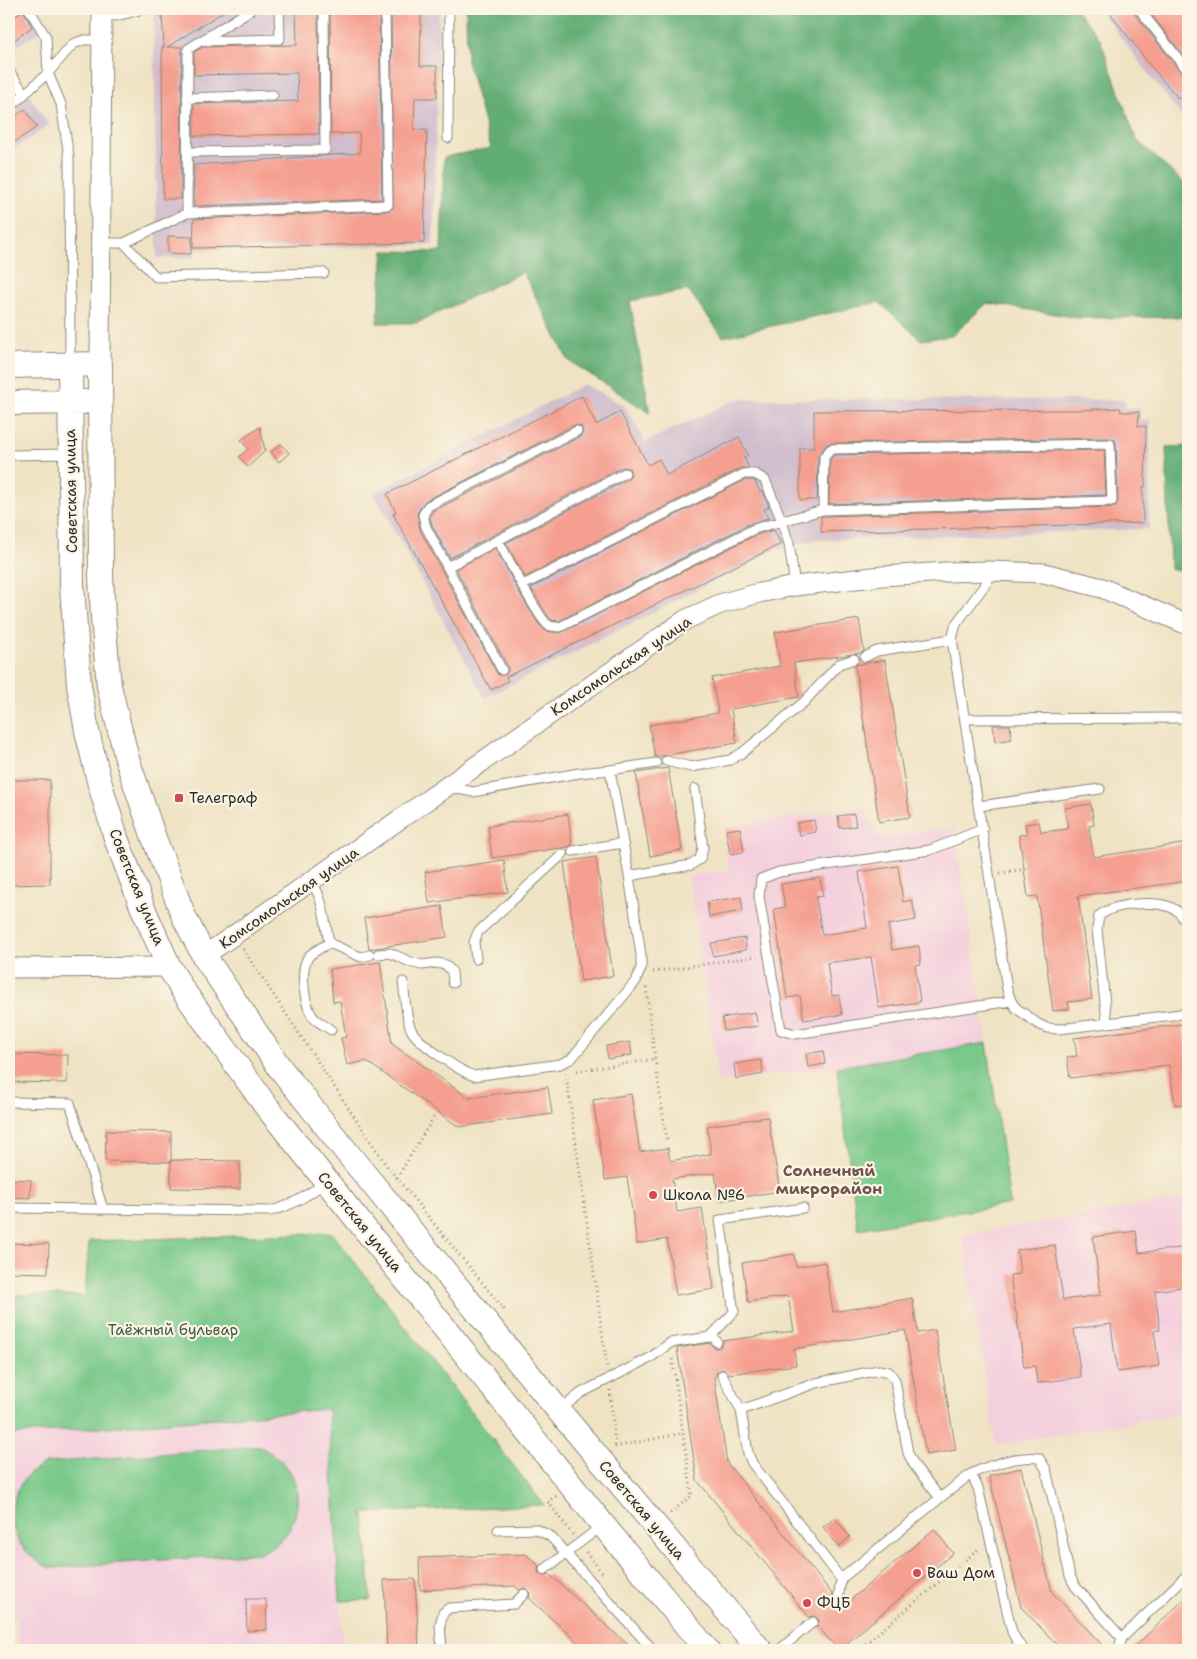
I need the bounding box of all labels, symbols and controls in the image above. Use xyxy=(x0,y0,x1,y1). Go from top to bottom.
street label: Советская улица xyxy=(60,428,82,553)
street label: Комсомольская улица xyxy=(547,611,696,721)
place label: Телеграф xyxy=(189,788,258,808)
marker: Телеграф xyxy=(173,792,185,804)
street label: Советская улица xyxy=(104,826,170,949)
street label: Комсомольская улица xyxy=(215,842,363,954)
district label: Солнечный микрорайон xyxy=(776,1160,882,1199)
street label: Советская улица xyxy=(313,1167,407,1277)
place label: Школа №6 xyxy=(663,1185,745,1205)
marker: Школа №6 xyxy=(647,1189,659,1201)
park label: Таёжный бульвар xyxy=(108,1320,238,1340)
street label: Советская улица xyxy=(594,1456,690,1564)
place label: Ваш Дом xyxy=(927,1563,995,1583)
marker: Ваш Дом xyxy=(911,1567,923,1579)
place label: ФЦБ xyxy=(817,1593,851,1613)
marker: ФЦБ xyxy=(801,1597,813,1609)

